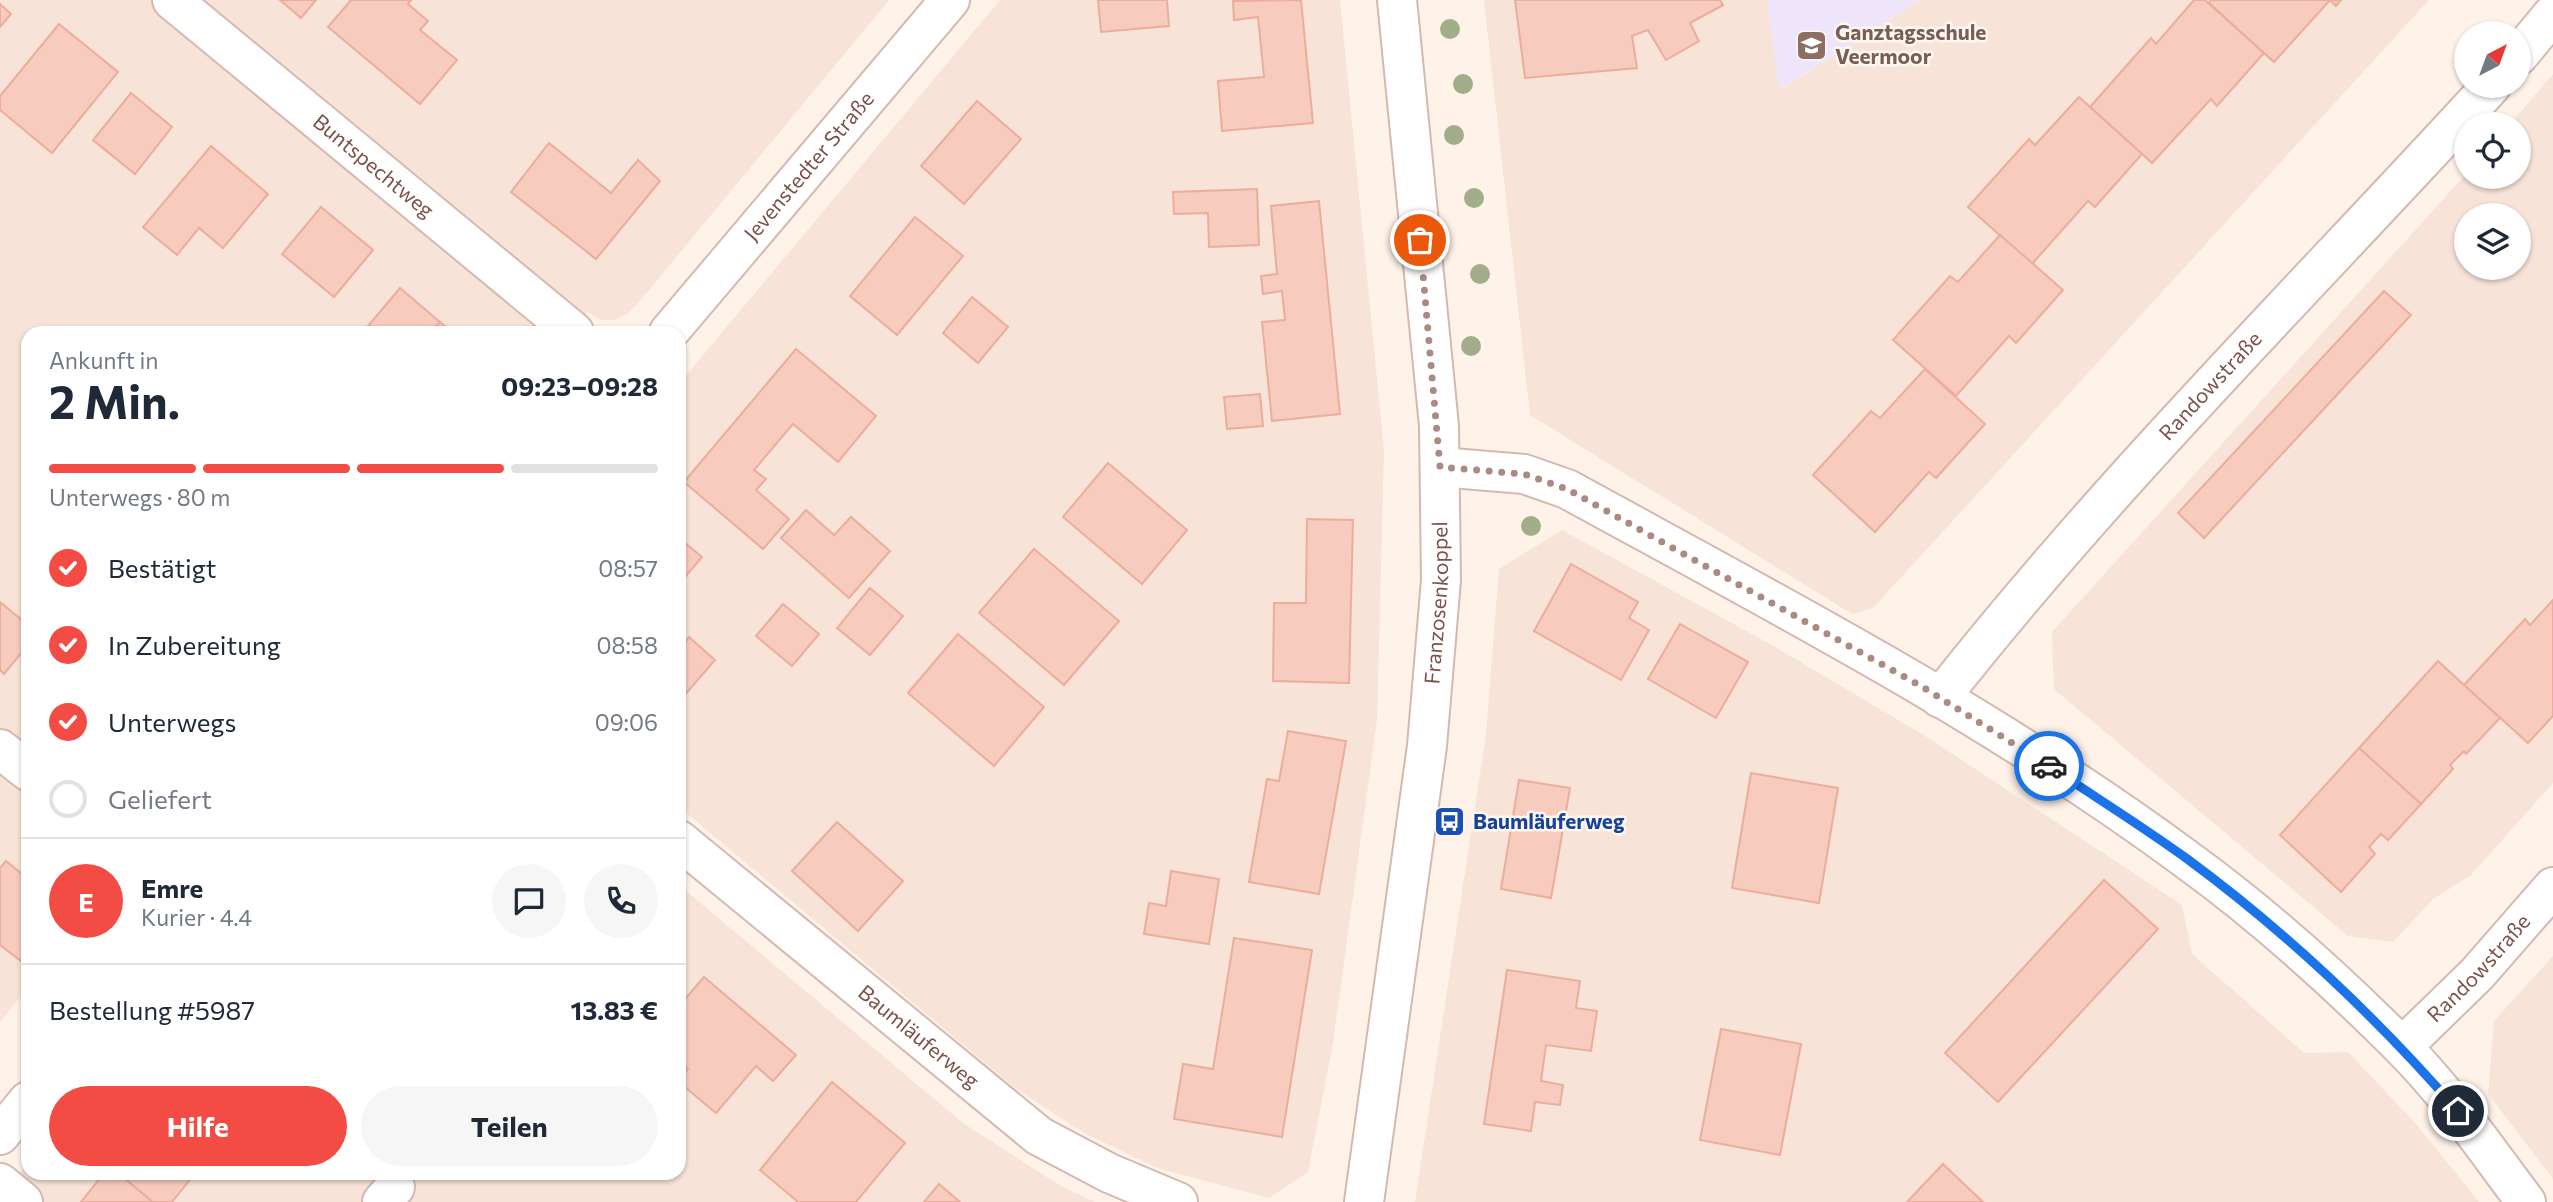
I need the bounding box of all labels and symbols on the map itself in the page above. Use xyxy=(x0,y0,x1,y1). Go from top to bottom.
place label: Ganztagsschule Veermoor xyxy=(1835,19,1986,68)
north arrow xyxy=(2454,21,2530,98)
school or university icon: Ganztagsschule Veermoor xyxy=(1795,28,1829,62)
street label: Jevenstedter Straße xyxy=(738,86,878,245)
street label: Buntspechtweg xyxy=(309,108,440,222)
pin xyxy=(1390,210,1450,270)
street label: Randowstraße xyxy=(2153,326,2266,445)
street label: Franzosenkoppel xyxy=(1418,521,1452,685)
courier xyxy=(2014,731,2084,801)
bus stop icon: Baumläuferweg xyxy=(1433,805,1467,839)
place label: Baumläuferweg xyxy=(1473,808,1625,833)
street label: Randowstraße xyxy=(2421,908,2535,1027)
street label: Baumläuferweg xyxy=(854,979,985,1093)
pin xyxy=(2428,1081,2488,1141)

